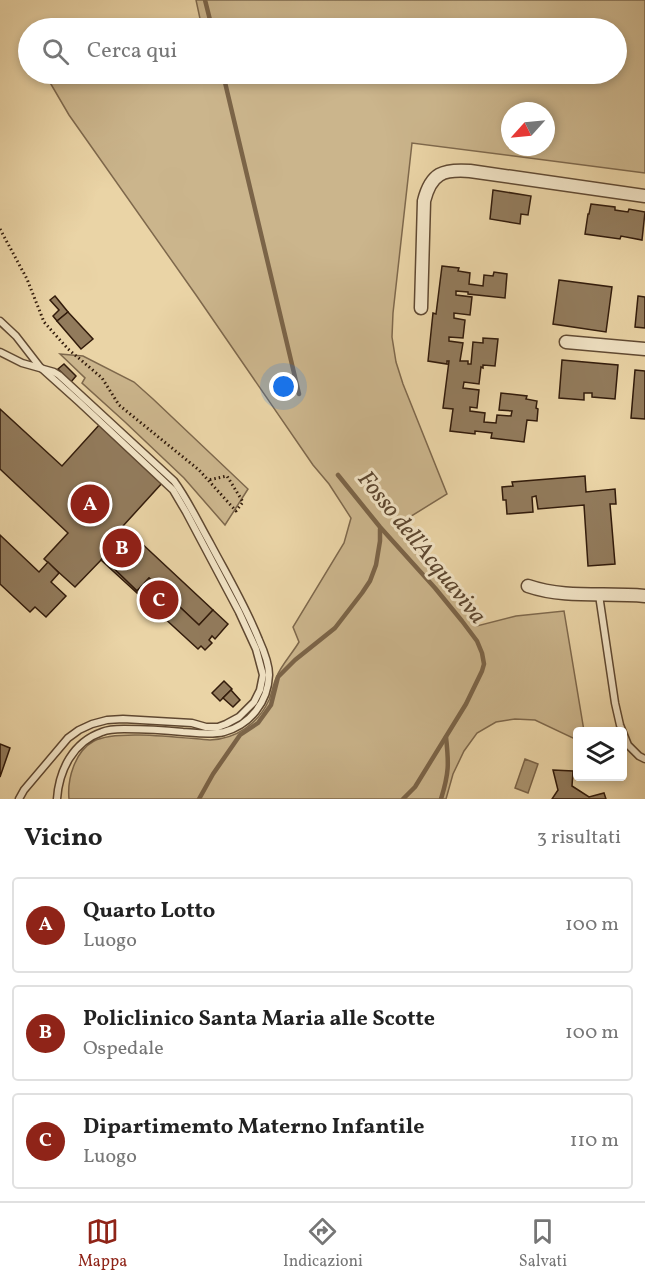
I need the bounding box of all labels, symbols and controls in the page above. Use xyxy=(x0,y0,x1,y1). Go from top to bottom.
search box xyxy=(18,18,627,84)
icon: search xyxy=(39,35,72,68)
text: Cerca qui xyxy=(87,36,177,67)
north arrow xyxy=(501,102,555,156)
your location xyxy=(269,372,298,401)
water label: Fosso dell'Acquaviva xyxy=(348,464,494,632)
pin: A xyxy=(70,482,110,526)
pin: B xyxy=(102,526,142,570)
pin: C xyxy=(140,578,178,622)
map controls xyxy=(573,727,627,781)
button: layers xyxy=(573,727,627,781)
text: Vicino xyxy=(24,820,103,856)
text: 3 risultati xyxy=(537,824,621,852)
text: Quarto Lotto xyxy=(83,896,215,927)
text: A xyxy=(38,911,53,939)
text: 100 m xyxy=(565,911,619,939)
text: Luogo xyxy=(83,927,137,955)
text: Policlinico Santa Maria alle Scotte xyxy=(83,1004,435,1035)
text: B xyxy=(39,1019,52,1047)
text: 100 m xyxy=(565,1019,619,1047)
text: Ospedale xyxy=(83,1035,164,1063)
text: Dipartimemto Materno Infantile xyxy=(83,1112,424,1143)
text: C xyxy=(39,1127,52,1155)
text: 110 m xyxy=(570,1127,619,1155)
text: Luogo xyxy=(83,1143,137,1171)
tab: Mappa xyxy=(78,1215,127,1273)
tab: Indicazioni xyxy=(283,1215,363,1273)
tab: Salvati xyxy=(519,1215,567,1273)

